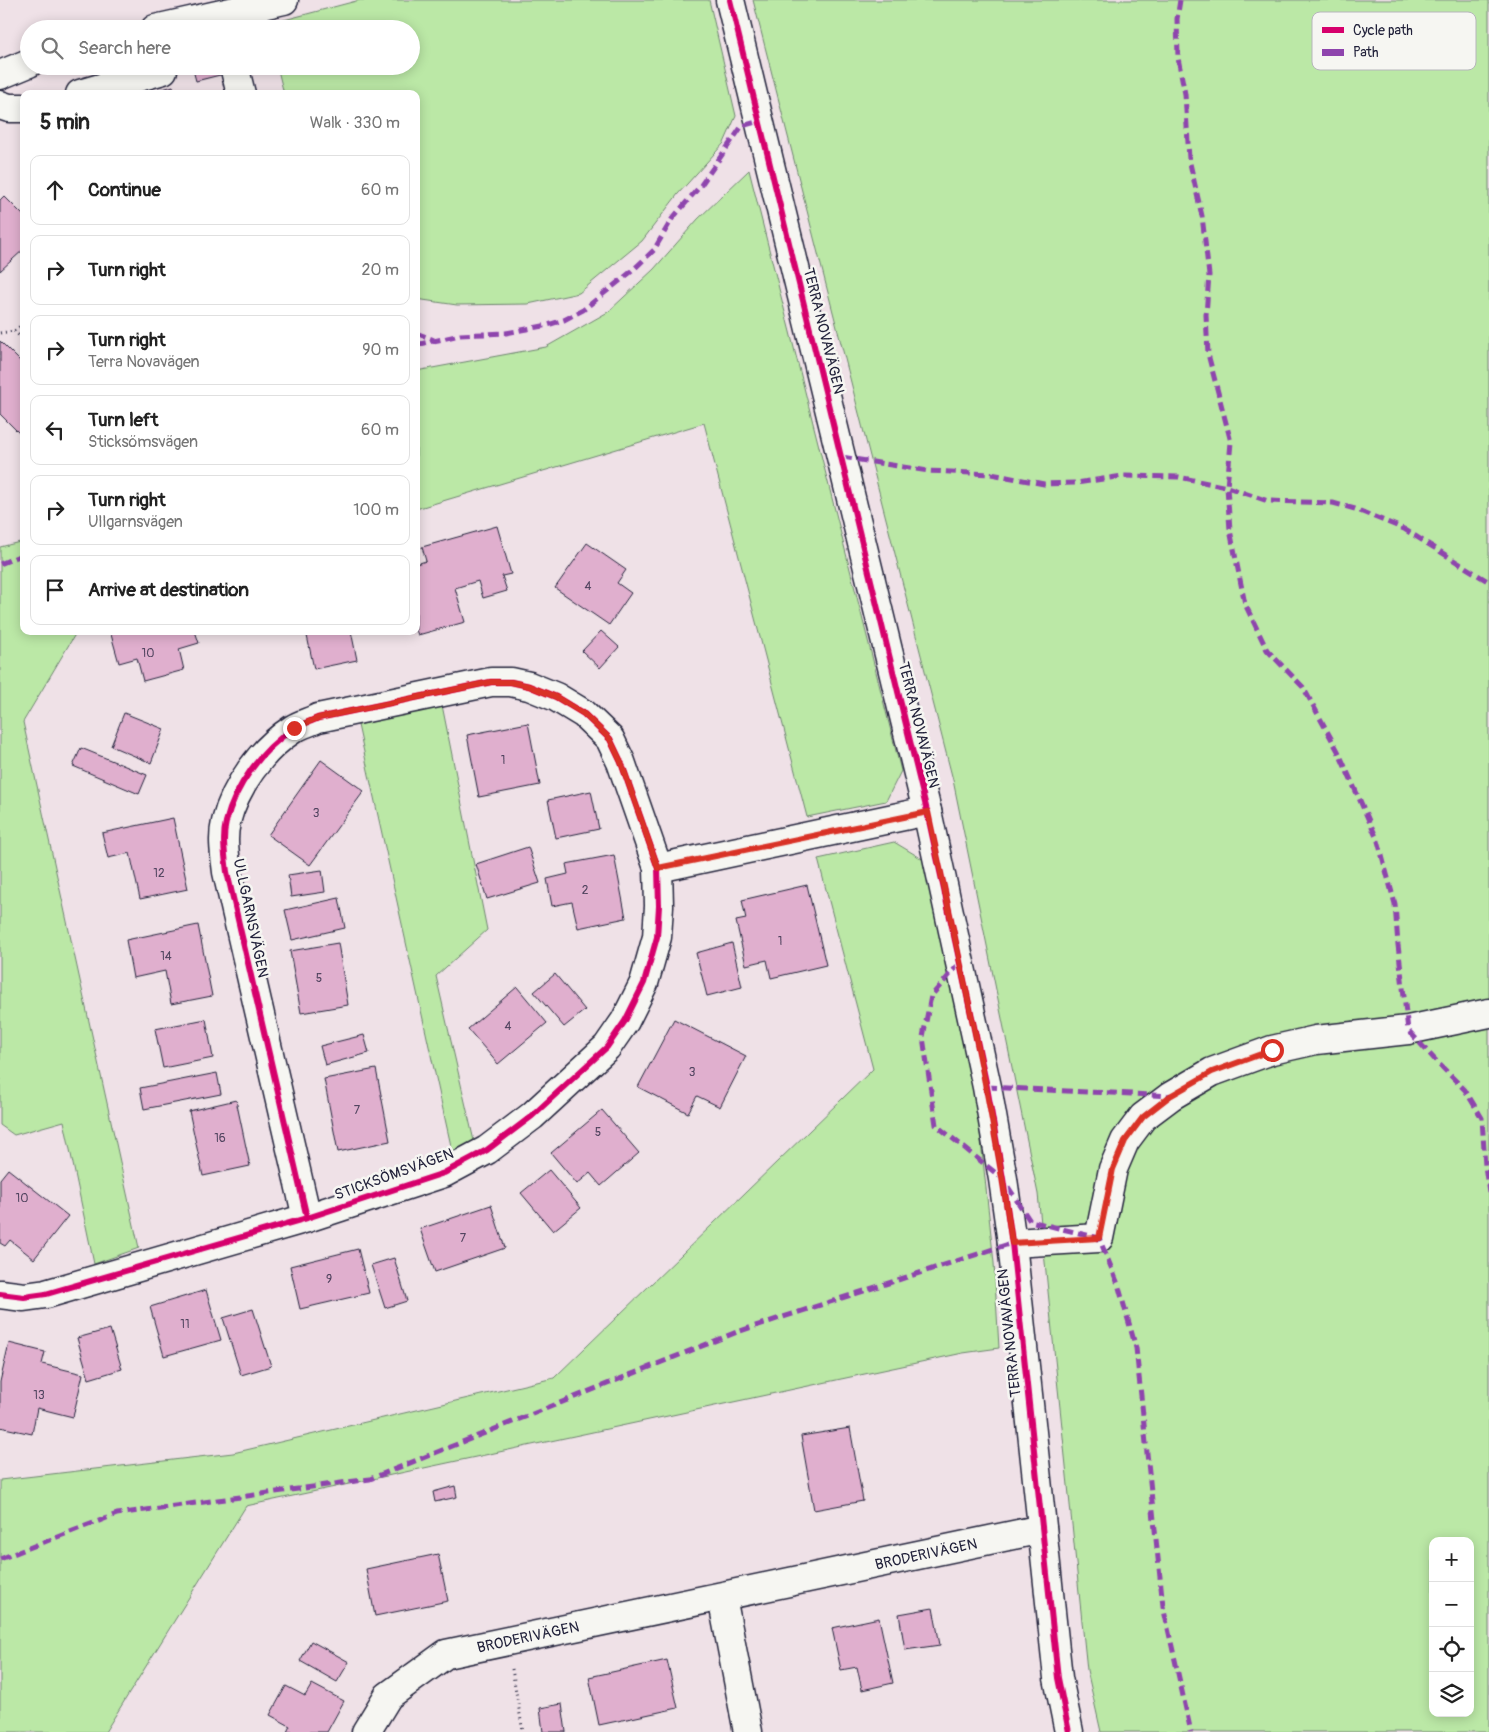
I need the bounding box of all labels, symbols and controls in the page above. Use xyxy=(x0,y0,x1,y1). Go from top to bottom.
legend xyxy=(1312,12,1476,70)
search box xyxy=(20,20,420,75)
text: Cycle path xyxy=(1353,22,1413,39)
icon: search xyxy=(38,34,66,62)
text: Search here xyxy=(78,36,171,60)
text: Path xyxy=(1353,44,1378,61)
text: 5 min xyxy=(40,109,90,136)
text: Walk · 330 m xyxy=(310,113,400,133)
icon: ahead xyxy=(41,176,69,204)
text: Continue xyxy=(88,178,161,202)
text: 60 m xyxy=(361,180,399,200)
icon: right xyxy=(41,256,69,284)
text: Turn right xyxy=(88,258,166,282)
text: 20 m xyxy=(361,260,399,280)
street label: TERRA NOVAVÄGEN xyxy=(799,266,848,396)
text: Turn right xyxy=(88,328,166,352)
icon: right xyxy=(41,336,69,364)
text: 90 m xyxy=(362,340,399,360)
text: Terra Novavägen xyxy=(88,352,200,372)
text: Turn left xyxy=(88,408,158,432)
icon: left xyxy=(41,416,69,444)
text: 60 m xyxy=(361,420,399,440)
text: Sticksömsvägen xyxy=(88,432,198,452)
text: Turn right xyxy=(88,488,166,512)
icon: right xyxy=(41,496,69,524)
text: 100 m xyxy=(353,500,399,520)
text: Ullgarnsvägen xyxy=(88,512,183,532)
icon: arrive xyxy=(41,576,69,604)
text: Arrive at destination xyxy=(88,578,249,602)
house number: 4 xyxy=(585,579,592,594)
house number: 10 xyxy=(142,646,154,661)
street label: TERRA NOVAVÄGEN xyxy=(894,660,943,790)
route end xyxy=(283,717,306,740)
house number: 1 xyxy=(501,753,505,768)
house number: 3 xyxy=(313,806,320,821)
street label: ULLGARNSVÄGEN xyxy=(229,857,272,979)
house number: 12 xyxy=(153,866,165,881)
house number: 2 xyxy=(582,883,589,898)
house number: 1 xyxy=(778,934,782,949)
house number: 14 xyxy=(160,949,172,964)
house number: 5 xyxy=(316,971,322,986)
house number: 4 xyxy=(505,1019,512,1034)
route start xyxy=(1261,1039,1284,1062)
house number: 3 xyxy=(689,1065,696,1080)
house number: 7 xyxy=(354,1103,361,1118)
house number: 5 xyxy=(595,1125,601,1140)
house number: 16 xyxy=(214,1131,226,1146)
street label: STICKSÖMSVÄGEN xyxy=(332,1144,456,1205)
house number: 10 xyxy=(16,1191,28,1206)
house number: 7 xyxy=(460,1231,467,1246)
street label: TERRA NOVAVÄGEN xyxy=(993,1268,1026,1398)
house number: 9 xyxy=(326,1272,332,1287)
house number: 11 xyxy=(180,1317,190,1332)
house number: 13 xyxy=(33,1388,45,1403)
street label: BRODERIVÄGEN xyxy=(873,1534,979,1575)
map controls xyxy=(1429,1537,1474,1717)
button: + xyxy=(1429,1537,1474,1582)
button: − xyxy=(1429,1582,1474,1627)
street label: BRODERIVÄGEN xyxy=(475,1617,581,1658)
button: locate xyxy=(1429,1627,1474,1672)
button: layers xyxy=(1429,1672,1474,1717)

